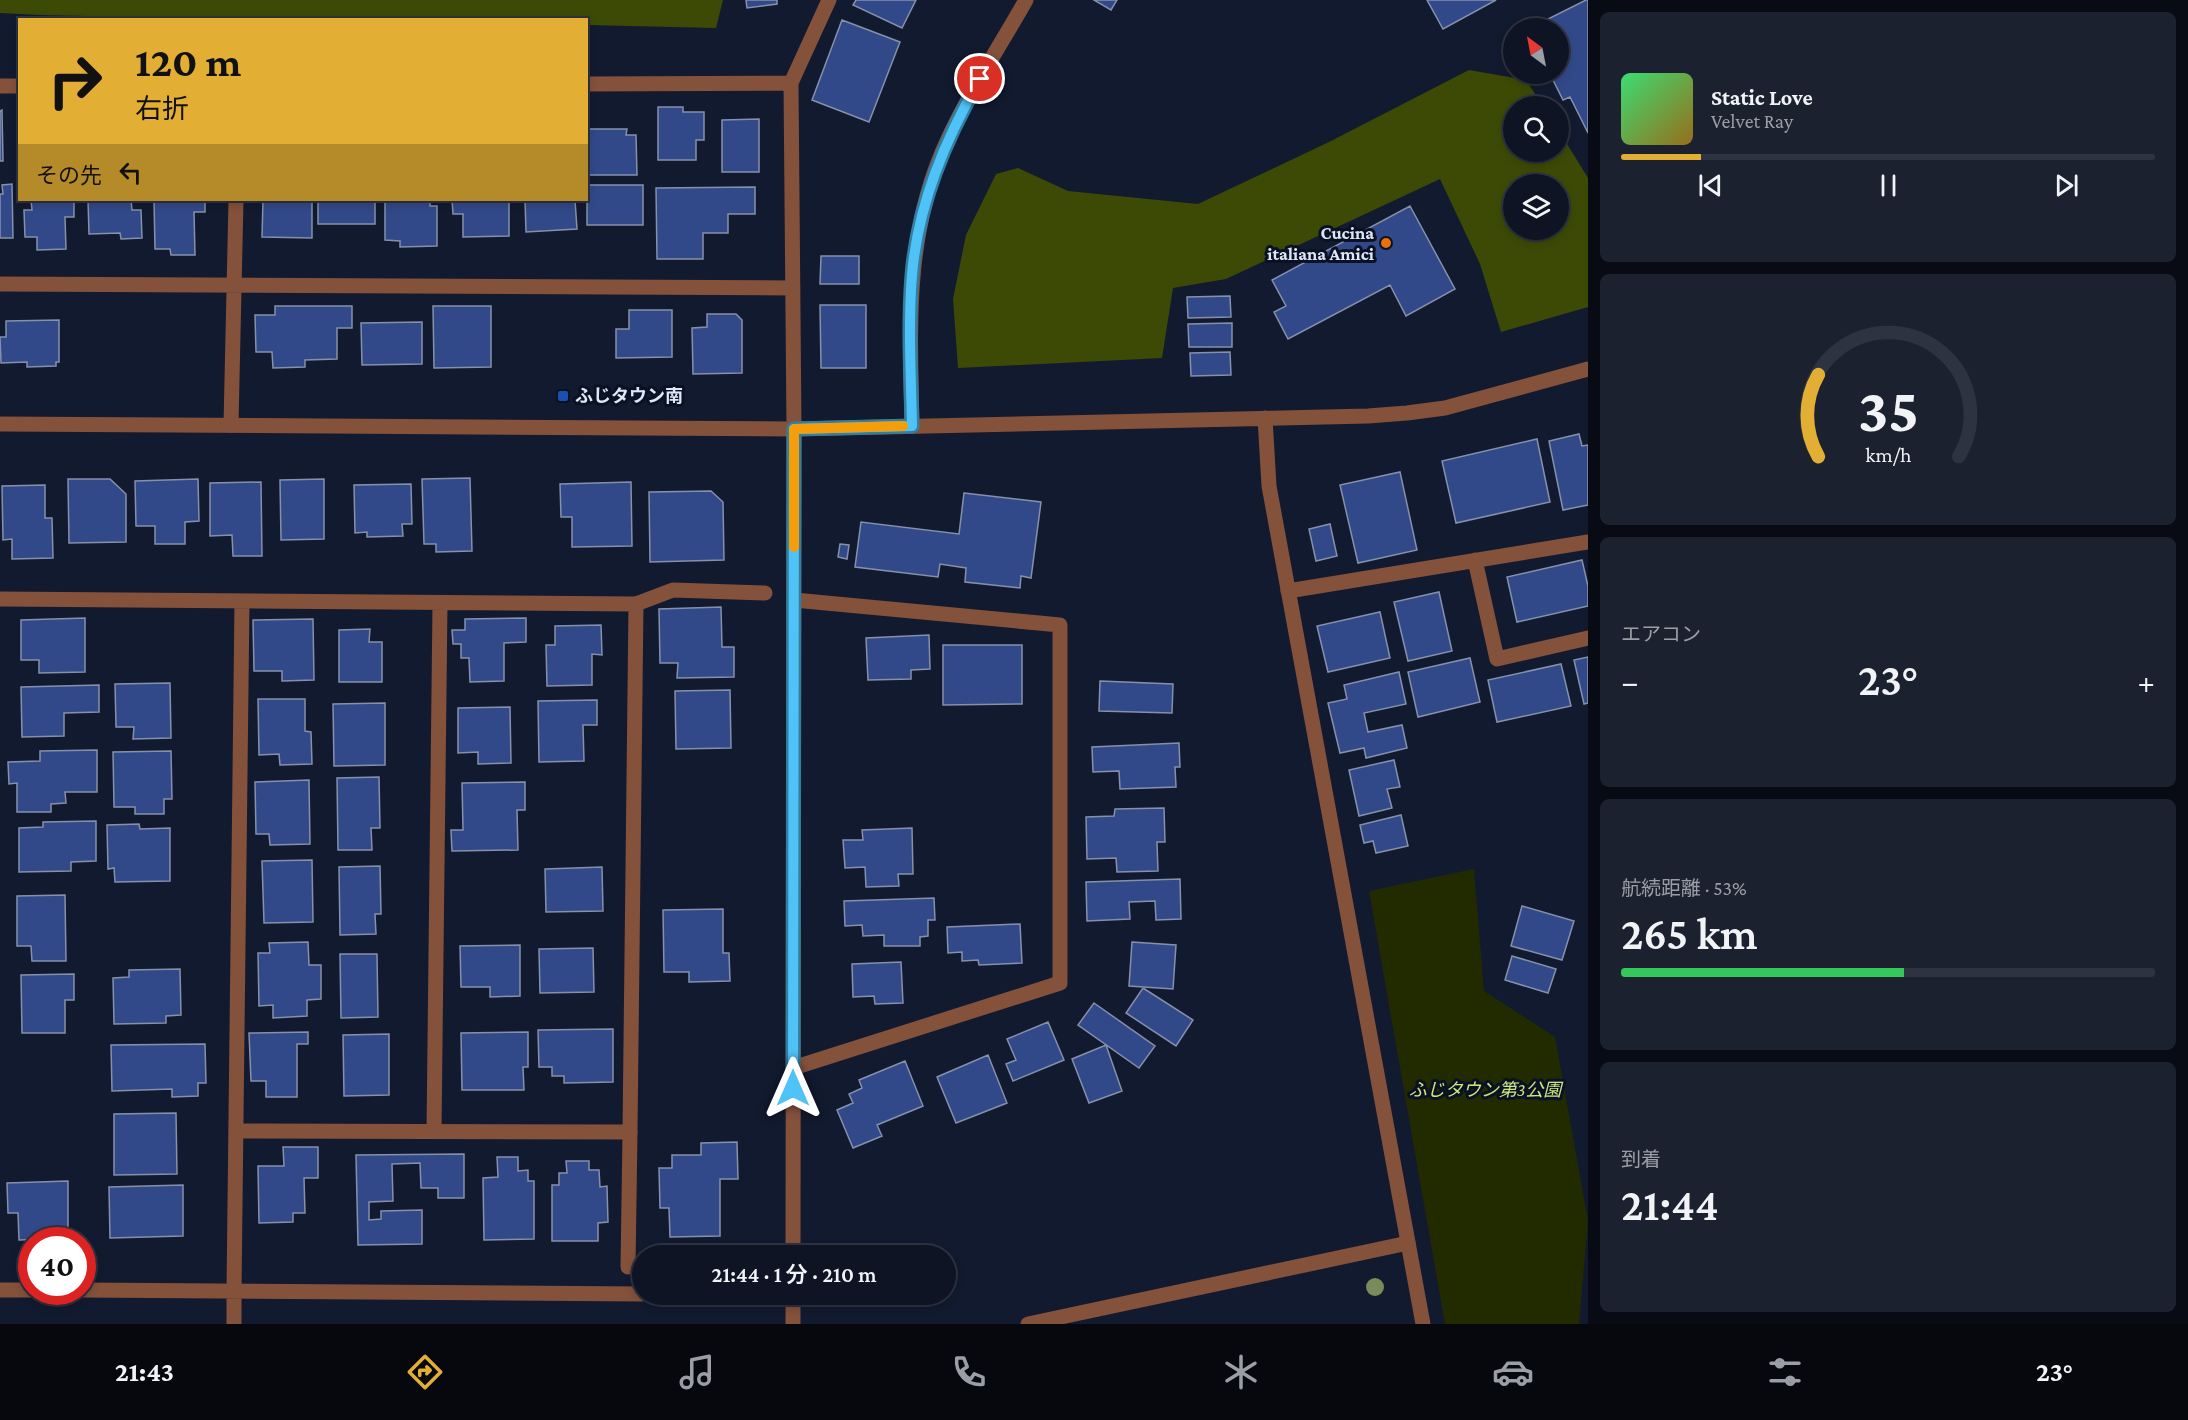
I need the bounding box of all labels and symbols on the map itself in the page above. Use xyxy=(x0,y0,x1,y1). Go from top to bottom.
north arrow xyxy=(1503,18,1569,84)
pin xyxy=(954,53,1005,104)
place label: Cucina italiana Amici xyxy=(1267,223,1375,264)
marker: Cucina italiana Amici xyxy=(1379,236,1393,250)
place label: ふじタウン南 xyxy=(575,386,683,406)
marker: ふじタウン南 xyxy=(556,389,570,403)
position arrow xyxy=(761,1056,825,1120)
park label: ふじタウン第3公園 xyxy=(1409,1080,1564,1100)
speed limit sign: 40 xyxy=(18,1227,96,1305)

